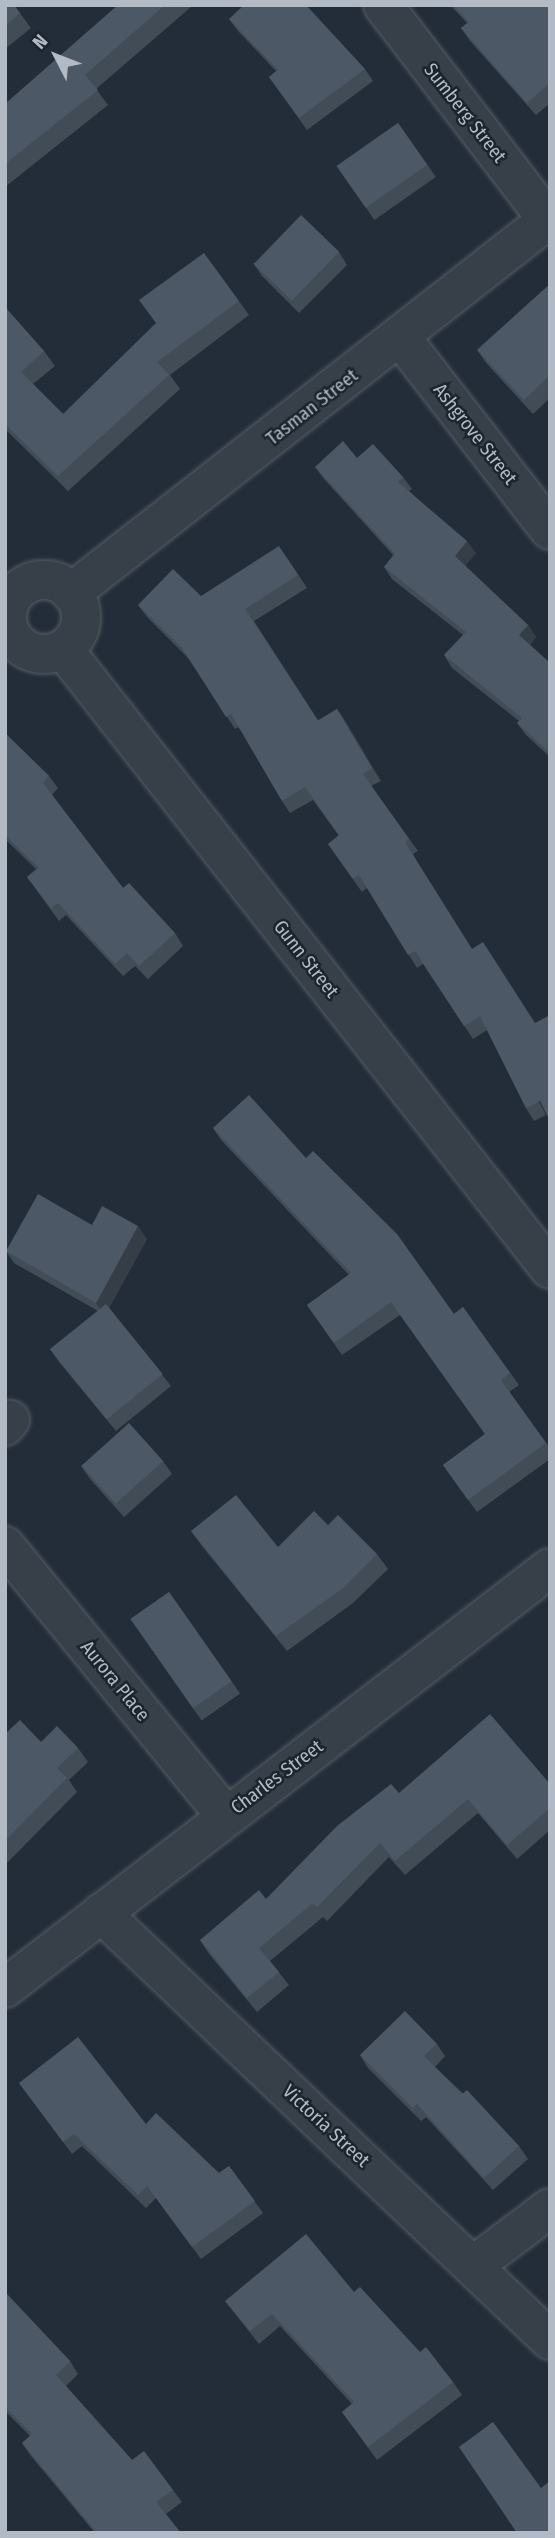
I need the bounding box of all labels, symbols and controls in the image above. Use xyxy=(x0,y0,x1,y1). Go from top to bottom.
north arrow xyxy=(21,21,91,91)
text: N xyxy=(28,30,52,54)
street label: Sumberg Street xyxy=(419,59,511,167)
street label: Tasman Street xyxy=(262,364,362,450)
street label: Ashgrove Street xyxy=(428,379,522,489)
street label: Gunn Street xyxy=(269,916,343,1002)
street label: Aurora Place xyxy=(76,1636,154,1726)
street label: Charles Street xyxy=(227,1735,327,1819)
street label: Victoria Street xyxy=(278,2080,374,2172)

